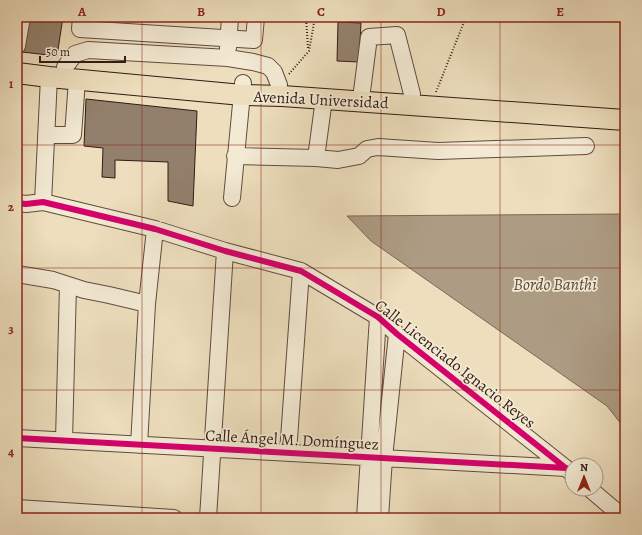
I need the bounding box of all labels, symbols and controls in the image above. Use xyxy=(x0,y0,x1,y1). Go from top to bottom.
text: A xyxy=(77,3,87,20)
text: B xyxy=(197,3,205,20)
text: C xyxy=(317,3,325,20)
text: D xyxy=(436,3,446,20)
text: E xyxy=(556,3,564,20)
scale bar xyxy=(40,38,125,64)
text: 50 m xyxy=(46,44,70,60)
text: 1 xyxy=(9,75,14,92)
street label: Avenida Universidad xyxy=(252,85,389,115)
text: 2 xyxy=(8,198,15,215)
water label: Bordo Banthi xyxy=(513,273,597,296)
street label: Calle Licenciado Ignacio Reyes xyxy=(370,294,540,434)
text: 3 xyxy=(8,320,14,337)
street label: Calle Ángel M. Domínguez xyxy=(205,424,379,456)
text: 4 xyxy=(8,443,14,460)
north arrow xyxy=(564,457,604,497)
text: N xyxy=(580,460,588,475)

